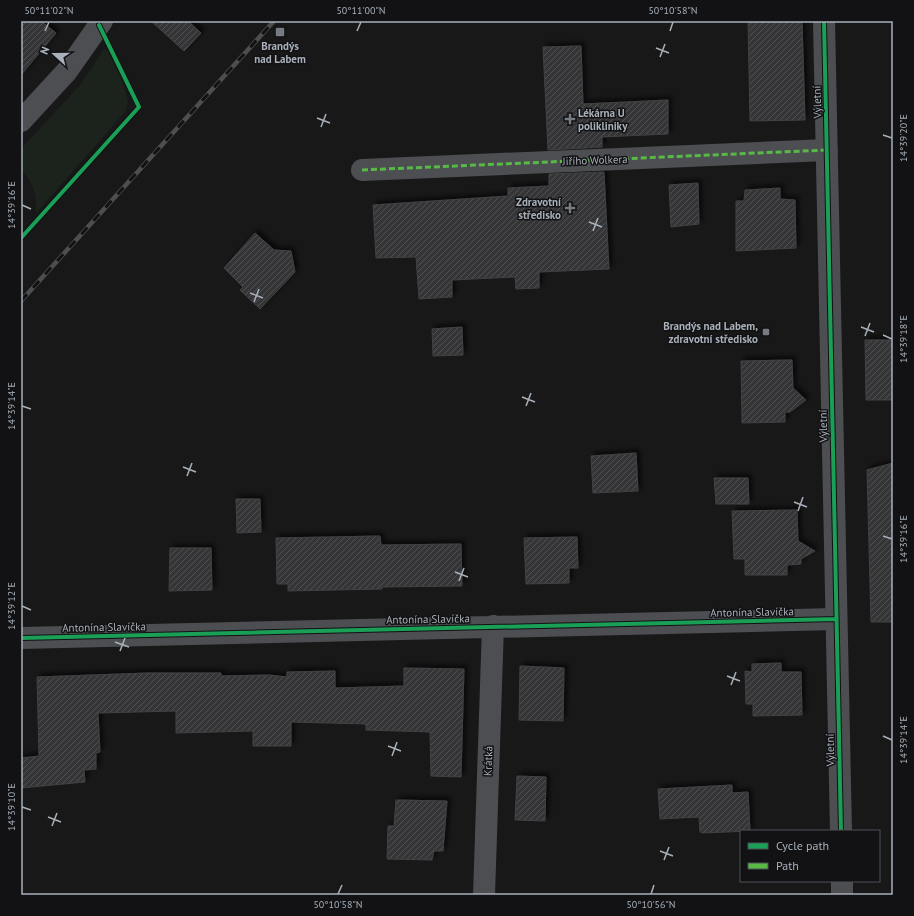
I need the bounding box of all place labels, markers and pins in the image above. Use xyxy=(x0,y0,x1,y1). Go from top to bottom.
marker: Brandýs nad Labem xyxy=(274,26,286,38)
place label: Brandýs nad Labem xyxy=(254,39,306,66)
place label: Lékárna U polikliniky xyxy=(578,106,628,133)
marker: Lékárna U polikliniky xyxy=(565,114,575,124)
place label: Zdravotní středisko xyxy=(516,195,561,222)
marker: Zdravotní středisko xyxy=(564,202,576,214)
place label: Brandýs nad Labem, zdravotní středisko xyxy=(663,319,758,346)
marker: Brandýs nad Labem, zdravotní středisko xyxy=(761,327,771,337)

